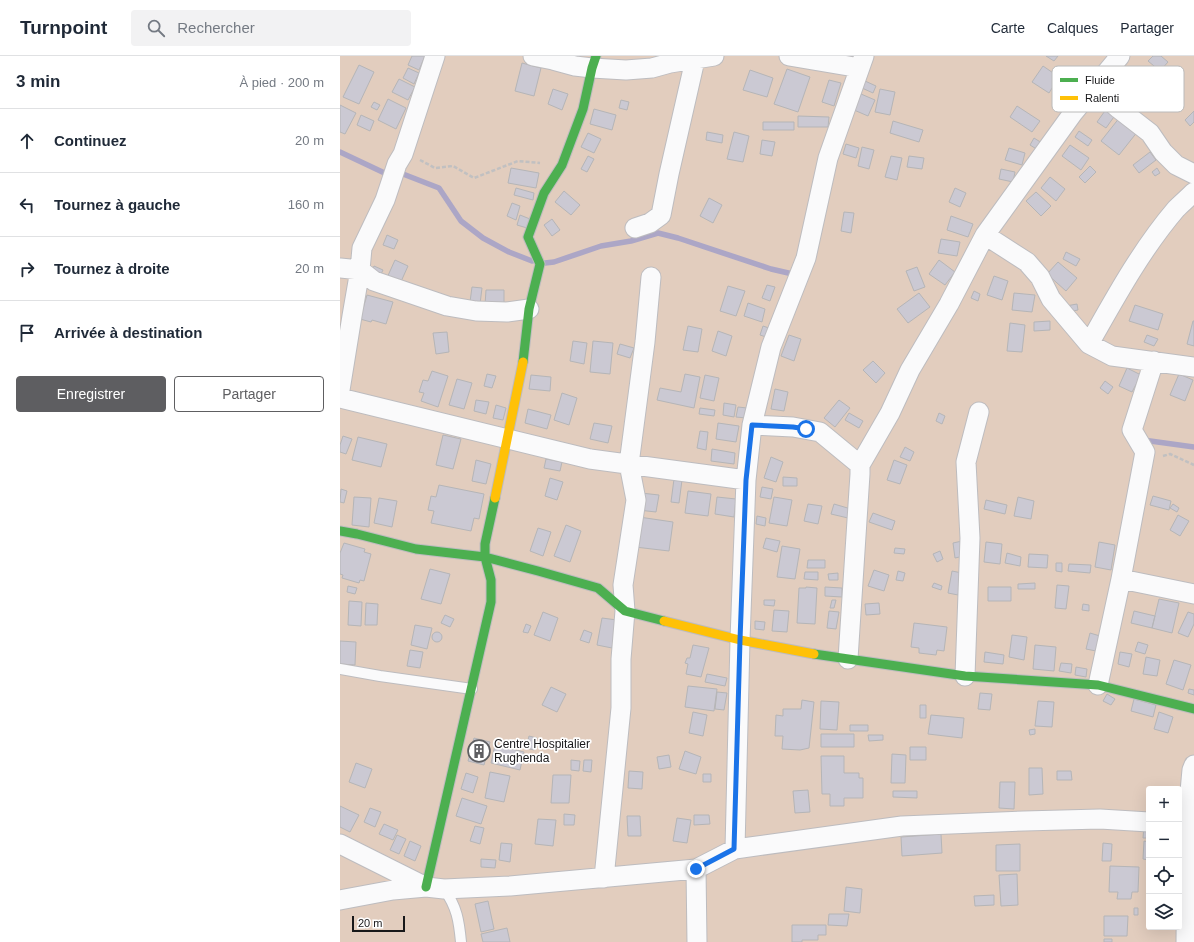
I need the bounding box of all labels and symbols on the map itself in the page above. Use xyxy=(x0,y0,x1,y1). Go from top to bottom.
legend xyxy=(1052,66,1184,112)
text: Fluide xyxy=(1085,74,1115,86)
text: Ralenti xyxy=(1085,92,1119,104)
route start xyxy=(797,420,815,438)
place label: Centre Hospitalier Rughenda xyxy=(494,737,590,765)
building icon: Centre Hospitalier Rughenda xyxy=(466,738,492,764)
route end xyxy=(687,860,705,878)
scale bar xyxy=(352,914,405,933)

